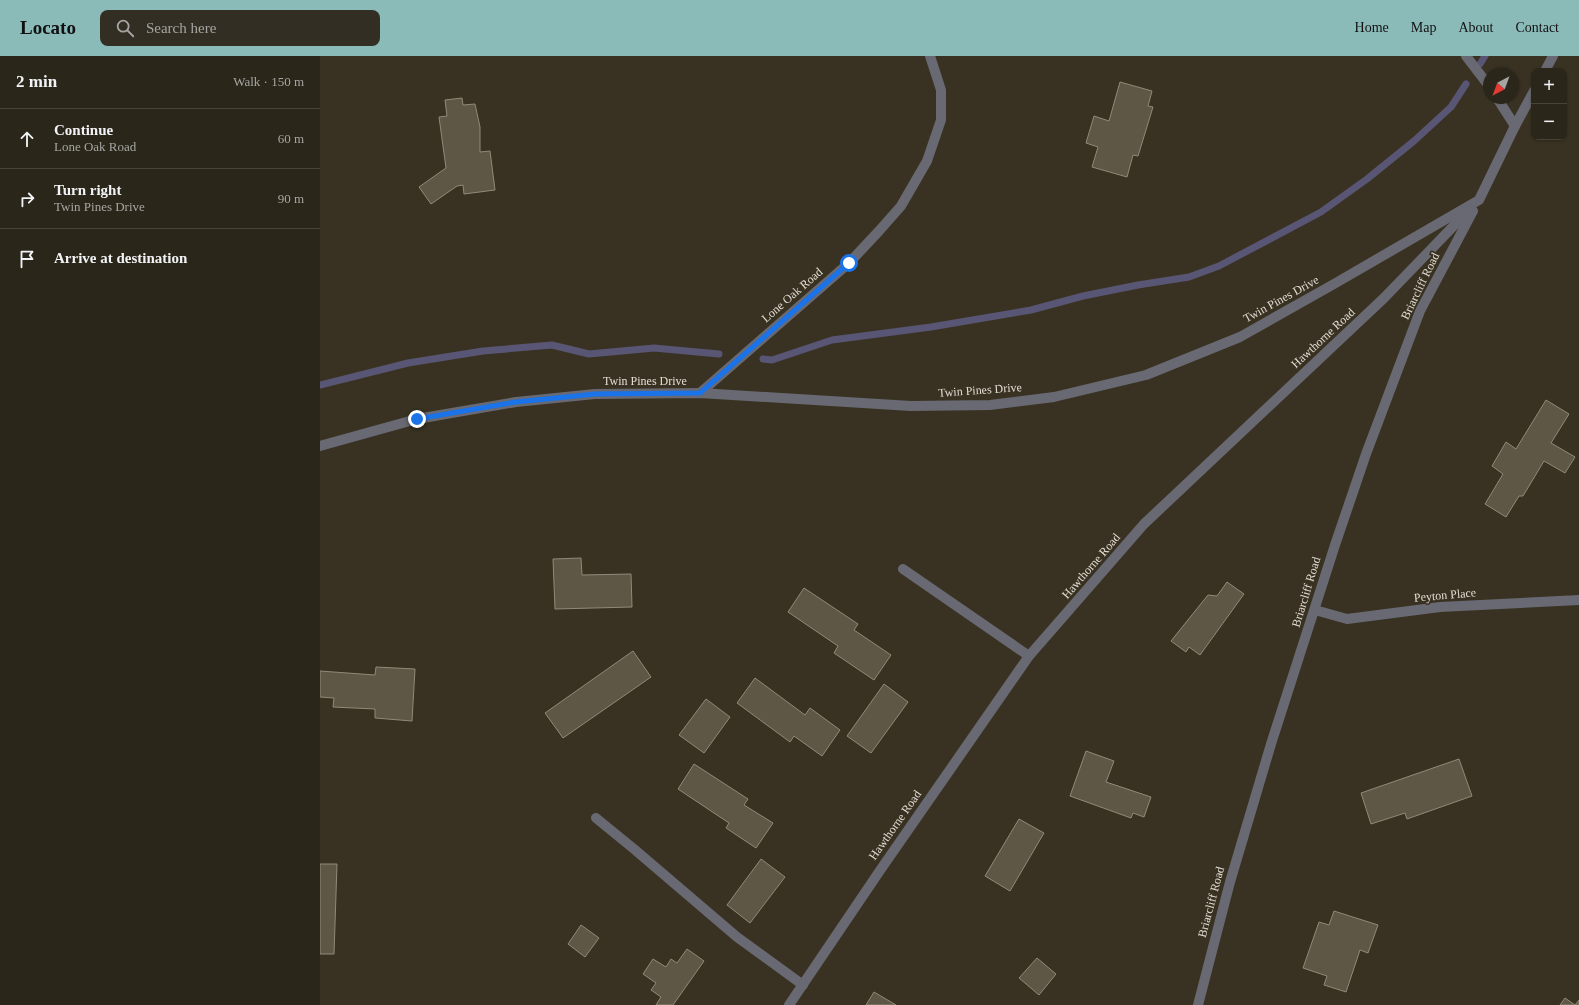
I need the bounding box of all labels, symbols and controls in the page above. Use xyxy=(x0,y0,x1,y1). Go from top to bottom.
search box xyxy=(100,10,380,46)
text: Locato xyxy=(20,17,76,38)
icon: search xyxy=(114,17,136,39)
text: Search here xyxy=(146,20,216,36)
text: Home xyxy=(1355,20,1389,35)
text: Map xyxy=(1411,20,1436,35)
text: About xyxy=(1458,20,1493,35)
text: Contact xyxy=(1515,20,1559,35)
north arrow xyxy=(1483,68,1519,104)
map controls xyxy=(1531,68,1567,140)
button: + xyxy=(1531,68,1567,104)
text: 2 min xyxy=(16,72,57,91)
text: Walk · 150 m xyxy=(233,74,304,89)
button: − xyxy=(1531,104,1567,140)
text: Continue xyxy=(54,122,113,138)
icon: ahead xyxy=(16,128,38,150)
text: 60 m xyxy=(278,131,304,146)
text: Lone Oak Road xyxy=(54,139,136,154)
text: Turn right xyxy=(54,182,121,198)
icon: right xyxy=(16,188,38,210)
text: 90 m xyxy=(278,191,304,206)
text: Twin Pines Drive xyxy=(54,199,145,214)
icon: arrive xyxy=(16,248,38,270)
text: Arrive at destination xyxy=(54,250,187,266)
street label: Briarcliff Road xyxy=(1398,250,1442,322)
route start xyxy=(840,254,858,272)
street label: Lone Oak Road xyxy=(759,265,825,325)
street label: Twin Pines Drive xyxy=(1241,273,1321,325)
street label: Hawthorne Road xyxy=(1288,305,1358,371)
street label: Twin Pines Drive xyxy=(603,374,687,388)
street label: Twin Pines Drive xyxy=(938,380,1022,400)
route end xyxy=(408,410,426,428)
street label: Hawthorne Road xyxy=(1059,531,1123,601)
street label: Briarcliff Road xyxy=(1289,555,1323,629)
street label: Peyton Place xyxy=(1413,585,1477,605)
street label: Hawthorne Road xyxy=(866,788,924,862)
street label: Briarcliff Road xyxy=(1195,865,1227,939)

